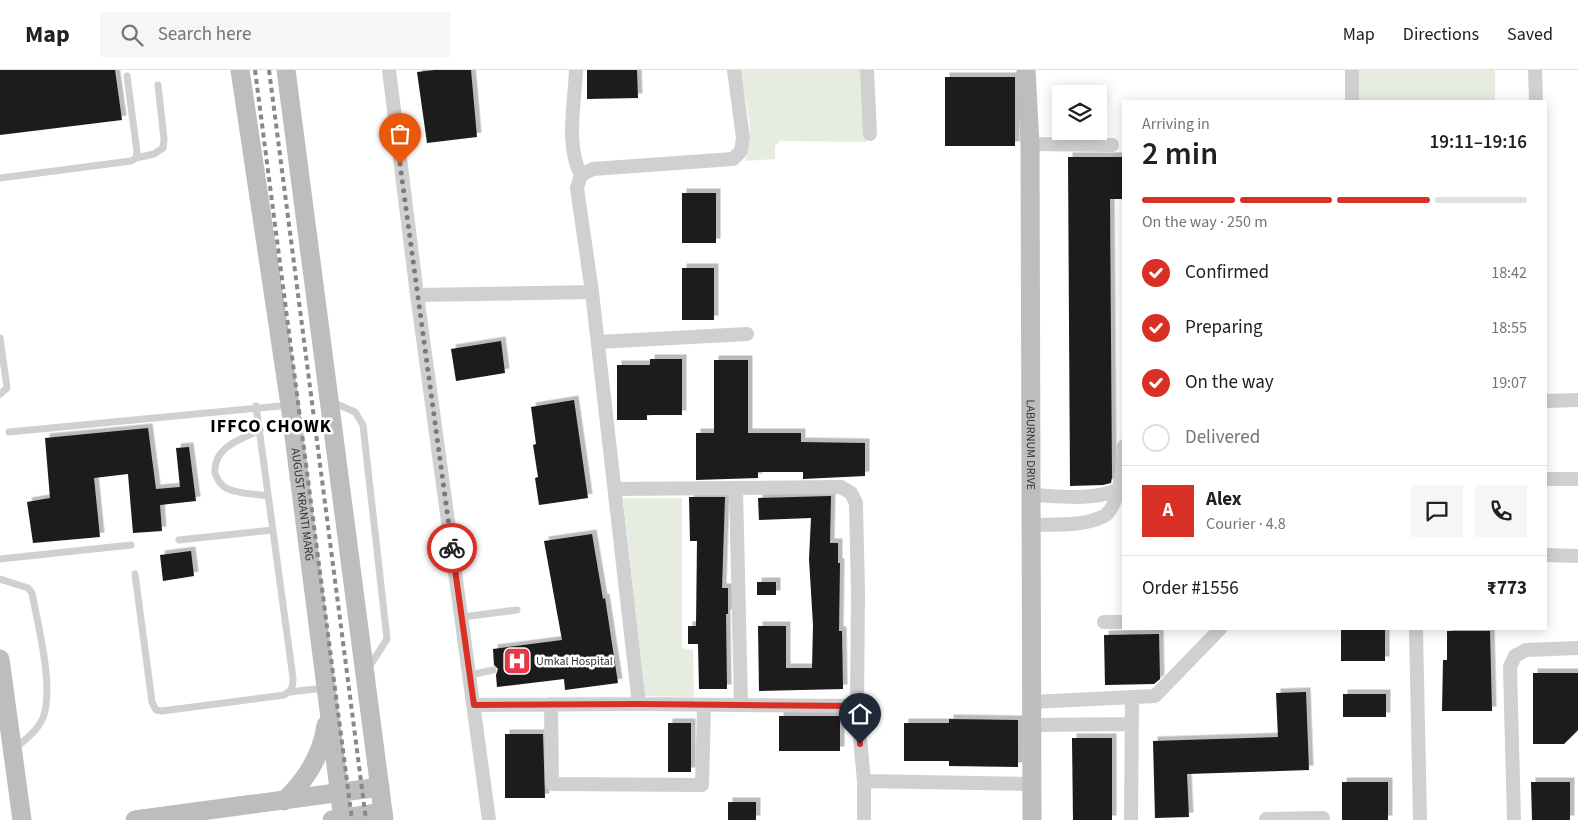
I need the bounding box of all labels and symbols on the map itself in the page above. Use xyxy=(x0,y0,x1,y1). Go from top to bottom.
pin xyxy=(379,113,421,164)
street label: LABURNUM DRIVE xyxy=(1022,400,1039,490)
district label: IFFCO CHOWK xyxy=(210,414,332,439)
street label: AUGUST KRANTI MARG xyxy=(287,447,318,562)
courier xyxy=(427,523,477,573)
hospital icon: Umkal Hospital xyxy=(502,646,532,676)
place label: Umkal Hospital xyxy=(536,653,613,670)
pin xyxy=(839,693,881,744)

